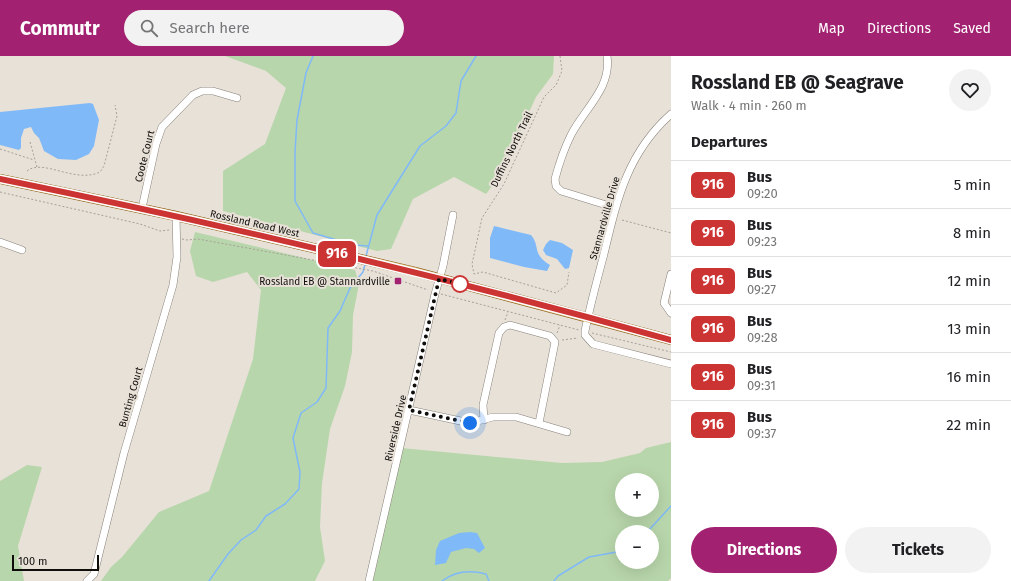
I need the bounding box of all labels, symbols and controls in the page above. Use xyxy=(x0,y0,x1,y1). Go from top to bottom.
search box xyxy=(124,10,404,46)
text: Commutr xyxy=(20,17,100,40)
icon: search xyxy=(138,17,160,39)
text: Search here xyxy=(170,19,250,37)
text: Map xyxy=(818,20,845,37)
text: Directions xyxy=(867,20,931,37)
text: Saved xyxy=(953,20,991,37)
button: heart xyxy=(949,69,991,111)
text: Rossland EB @ Seagrave xyxy=(691,71,904,94)
text: Walk · 4 min · 260 m xyxy=(691,98,807,113)
street label: Duffins North Trail xyxy=(488,110,535,189)
street label: Coote Court xyxy=(133,129,157,183)
text: Departures xyxy=(691,133,768,151)
text: Bus xyxy=(747,168,772,186)
street label: Stannardville Drive xyxy=(587,175,623,261)
text: 916 xyxy=(702,176,724,193)
text: 5 min xyxy=(954,176,991,194)
text: 09:20 xyxy=(747,186,778,201)
street label: Rossland Road West xyxy=(209,208,301,240)
text: Bus xyxy=(747,216,772,234)
text: 916 xyxy=(702,224,724,241)
text: 8 min xyxy=(953,224,991,242)
text: 09:23 xyxy=(747,234,777,249)
line badge: 916 xyxy=(314,241,360,267)
text: 916 xyxy=(326,245,348,262)
text: Bus xyxy=(747,264,772,282)
text: 916 xyxy=(702,272,724,289)
text: 12 min xyxy=(947,272,991,290)
unlabelled marker xyxy=(451,275,469,293)
place label: Rossland EB @ Stannardville xyxy=(259,276,390,288)
marker: Rossland EB @ Stannardville xyxy=(393,276,403,286)
text: 09:27 xyxy=(747,282,776,297)
text: Bus xyxy=(747,312,772,330)
text: 916 xyxy=(702,320,724,337)
text: 13 min xyxy=(947,320,991,338)
text: 09:28 xyxy=(747,330,778,345)
text: Bus xyxy=(747,360,772,378)
street label: Bunting Court xyxy=(117,365,145,429)
text: 916 xyxy=(702,368,724,385)
text: 16 min xyxy=(947,368,991,386)
text: 09:31 xyxy=(747,378,776,393)
street label: Riverside Drive xyxy=(382,394,409,463)
text: Bus xyxy=(747,408,772,426)
your location xyxy=(460,413,480,433)
text: 916 xyxy=(702,416,724,433)
text: 22 min xyxy=(946,416,991,434)
text: 09:37 xyxy=(747,426,776,441)
map controls xyxy=(615,473,659,569)
button: + xyxy=(615,473,659,517)
button: − xyxy=(615,525,659,569)
button: Directions xyxy=(691,527,837,573)
button: Tickets xyxy=(845,527,991,573)
scale bar xyxy=(12,553,99,572)
text: 100 m xyxy=(18,555,47,568)

